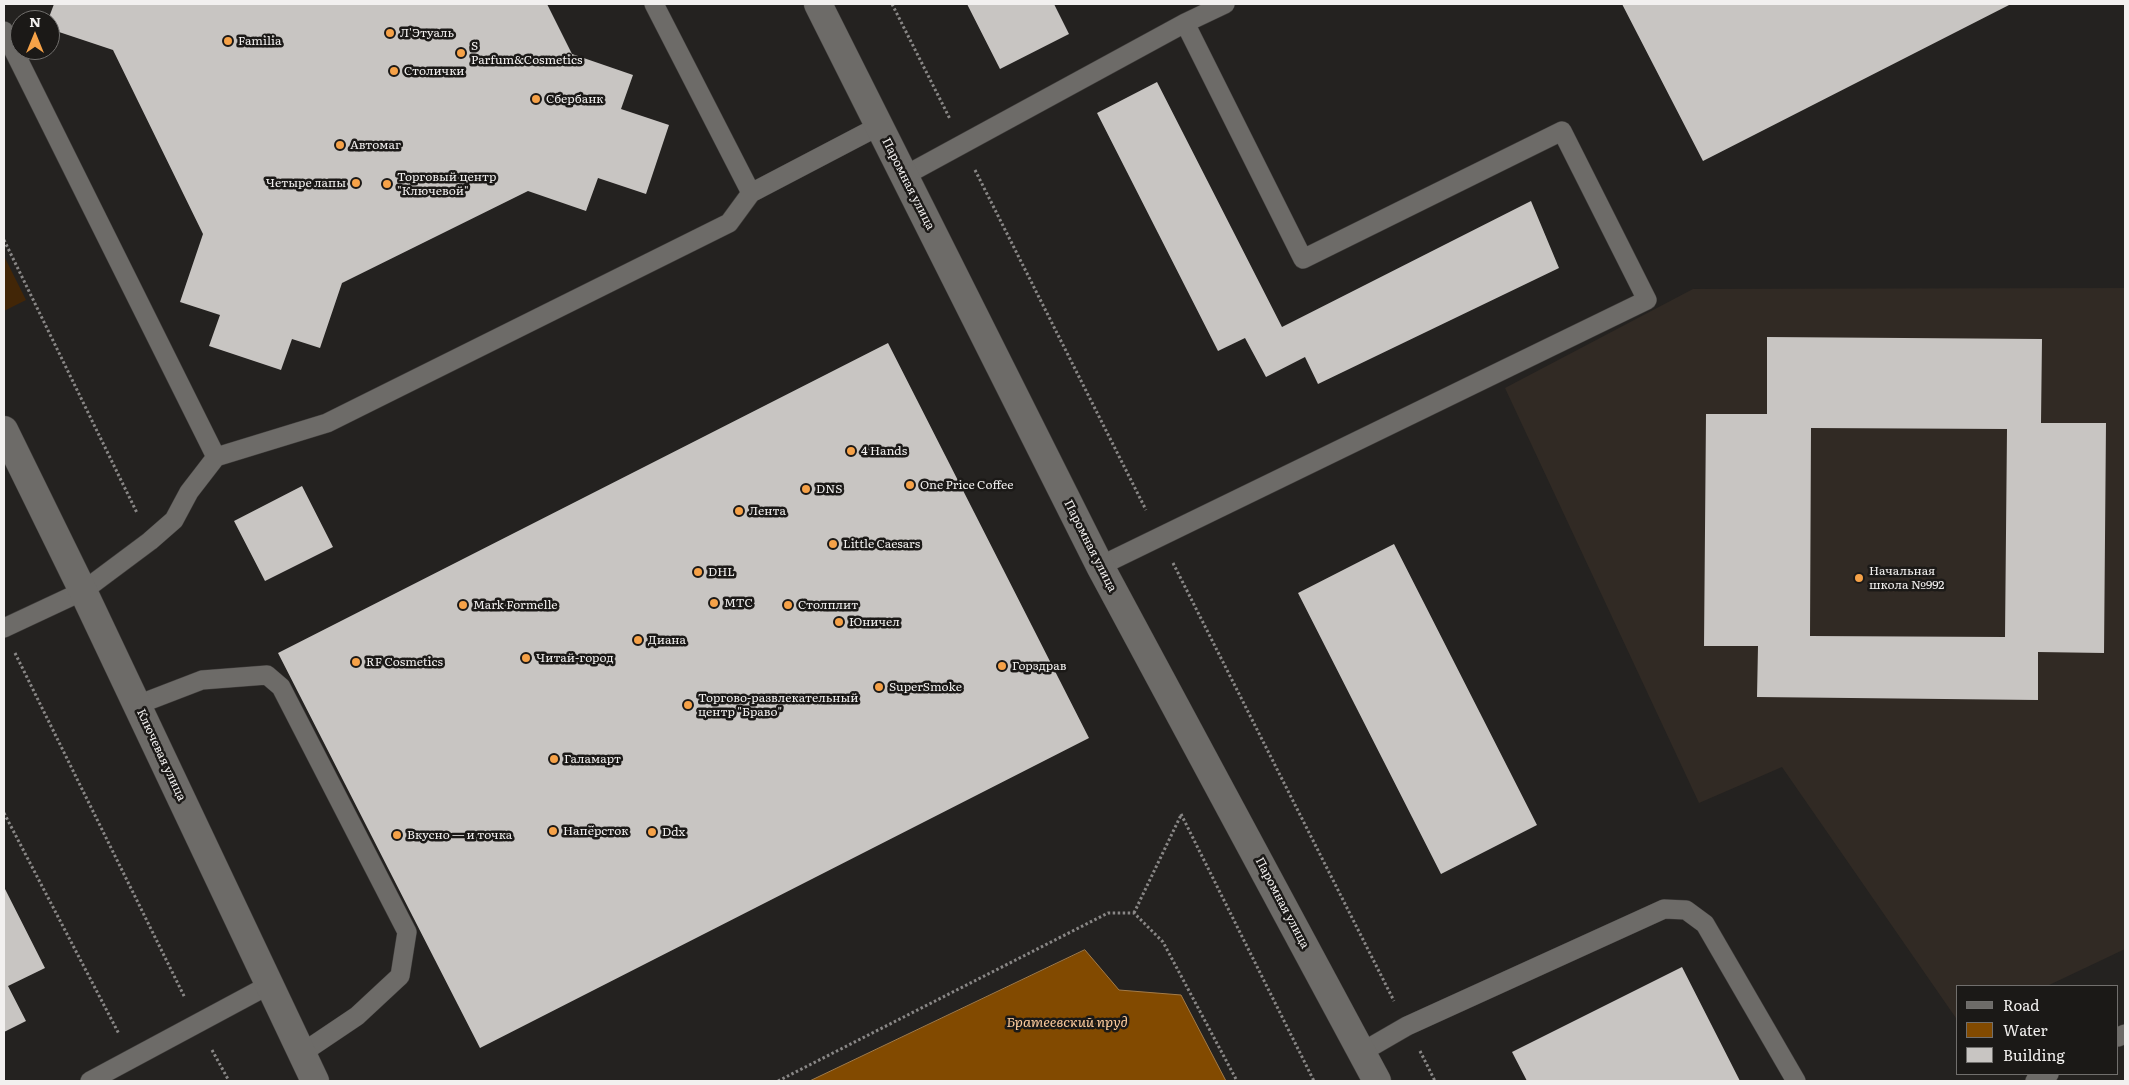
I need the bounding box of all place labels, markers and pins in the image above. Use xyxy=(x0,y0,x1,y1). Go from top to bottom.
place label: Л'Этуаль xyxy=(400,26,454,40)
marker: Л'Этуаль xyxy=(384,27,396,39)
place label: Familia xyxy=(238,34,281,48)
marker: Familia xyxy=(222,35,234,47)
place label: S Parfum&Cosmetics xyxy=(471,39,582,67)
marker: S Parfum&Cosmetics xyxy=(455,47,467,59)
place label: Столички xyxy=(404,64,464,78)
marker: Столички xyxy=(388,65,400,77)
place label: Сбербанк xyxy=(546,92,603,106)
marker: Сбербанк xyxy=(530,93,542,105)
place label: Автомаг xyxy=(350,138,401,152)
marker: Автомаг xyxy=(334,139,346,151)
place label: Торговый центр "Ключевой" xyxy=(397,170,496,198)
place label: Четыре лапы xyxy=(266,176,346,190)
marker: Четыре лапы xyxy=(350,177,362,189)
marker: Торговый центр "Ключевой" xyxy=(381,178,393,190)
place label: 4 Hands xyxy=(861,444,907,458)
marker: 4 Hands xyxy=(845,445,857,457)
place label: One Price Coffee xyxy=(920,478,1013,492)
marker: One Price Coffee xyxy=(904,479,916,491)
place label: DNS xyxy=(816,482,842,496)
marker: DNS xyxy=(800,483,812,495)
place label: Лента xyxy=(749,504,786,518)
marker: Лента xyxy=(733,505,745,517)
place label: Little Caesars xyxy=(843,537,920,551)
marker: Little Caesars xyxy=(827,538,839,550)
place label: Начальная школа №992 xyxy=(1869,564,1944,592)
place label: DHL xyxy=(708,565,735,579)
marker: DHL xyxy=(692,566,704,578)
marker: Начальная школа №992 xyxy=(1853,572,1865,584)
place label: МТС xyxy=(724,596,753,610)
marker: МТС xyxy=(708,597,720,609)
place label: Mark Formelle xyxy=(473,598,558,612)
place label: Столплит xyxy=(798,598,858,612)
marker: Mark Formelle xyxy=(457,599,469,611)
marker: Столплит xyxy=(782,599,794,611)
place label: Юничел xyxy=(849,615,900,629)
marker: Юничел xyxy=(833,616,845,628)
place label: Диана xyxy=(648,633,686,647)
marker: Диана xyxy=(632,634,644,646)
place label: Читай-город xyxy=(536,651,614,665)
marker: Читай-город xyxy=(520,652,532,664)
place label: RF Cosmetics xyxy=(366,655,443,669)
marker: RF Cosmetics xyxy=(350,656,362,668)
place label: Горздрав xyxy=(1012,659,1066,673)
marker: Горздрав xyxy=(996,660,1008,672)
place label: SuperSmoke xyxy=(889,680,962,694)
marker: SuperSmoke xyxy=(873,681,885,693)
place label: Торгово-развлекательный центр "Браво" xyxy=(698,691,858,719)
marker: Торгово-развлекательный центр "Браво" xyxy=(682,699,694,711)
place label: Галамарт xyxy=(564,752,621,766)
marker: Галамарт xyxy=(548,753,560,765)
place label: Напёрсток xyxy=(563,824,628,838)
marker: Напёрсток xyxy=(547,825,559,837)
place label: Ddx xyxy=(662,825,685,839)
marker: Ddx xyxy=(646,826,658,838)
place label: Вкусно — и точка xyxy=(407,828,512,842)
marker: Вкусно — и точка xyxy=(391,829,403,841)

